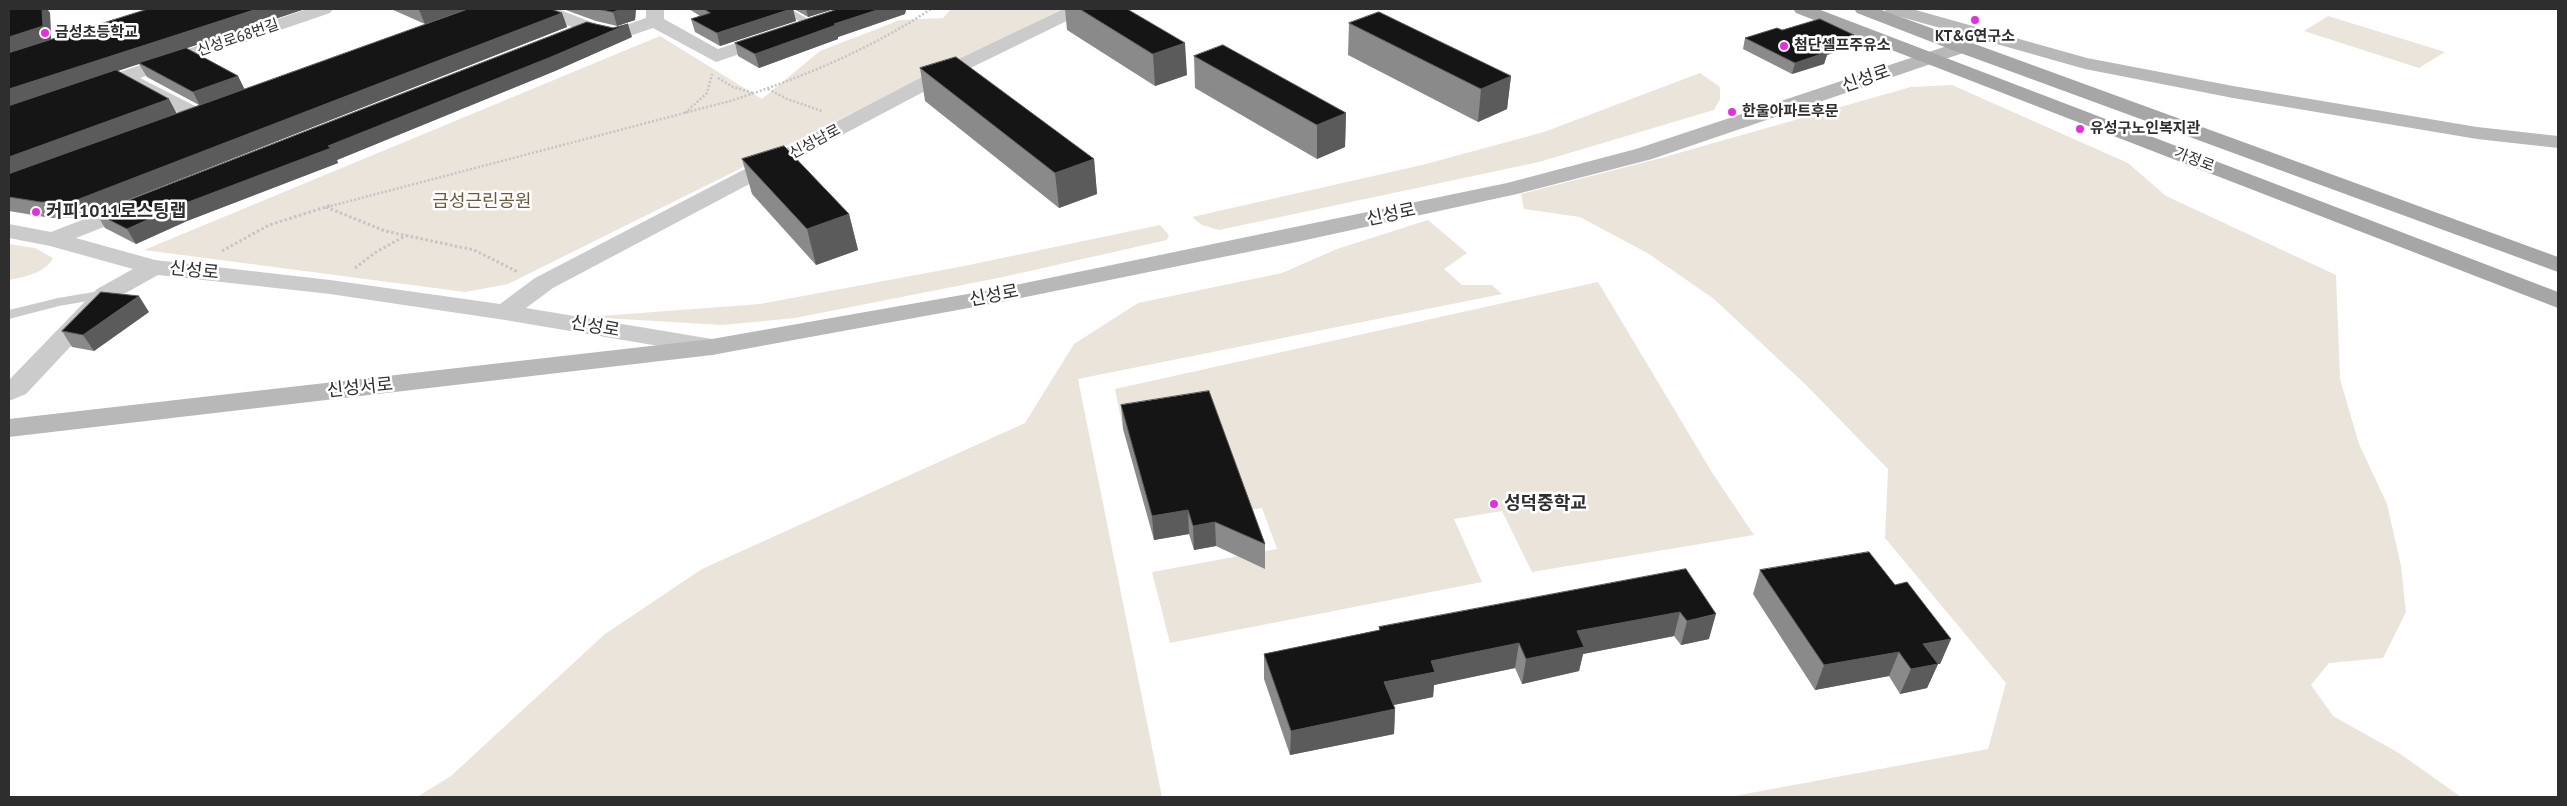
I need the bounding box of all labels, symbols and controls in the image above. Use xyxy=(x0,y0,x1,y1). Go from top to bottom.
marker: KT&G연구소 xyxy=(1969,14,1981,26)
street label: 신성로68번길 xyxy=(195,16,281,60)
place label: 금성초등학교 xyxy=(55,24,138,42)
marker: 금성초등학교 xyxy=(39,27,51,39)
place label: KT&G연구소 xyxy=(1935,28,2015,46)
place label: 첨단셀프주유소 xyxy=(1794,37,1891,55)
marker: 첨단셀프주유소 xyxy=(1778,40,1790,52)
street label: 신성로 xyxy=(1839,61,1893,97)
place label: 한울아파트후문 xyxy=(1742,103,1839,121)
marker: 한울아파트후문 xyxy=(1726,106,1738,118)
place label: 유성구노인복지관 xyxy=(2090,120,2200,138)
street label: 신성남로 xyxy=(786,121,844,163)
marker: 유성구노인복지관 xyxy=(2074,123,2086,135)
street label: 가정로 xyxy=(2171,144,2217,176)
park label: 금성근린공원 xyxy=(432,191,532,213)
street label: 신성로 xyxy=(1364,199,1418,231)
place label: 커피1011로스팅랩 xyxy=(46,201,186,223)
marker: 커피1011로스팅랩 xyxy=(30,206,42,218)
street label: 신성로 xyxy=(168,258,220,284)
street label: 신성로 xyxy=(968,281,1020,311)
street label: 신성로 xyxy=(569,312,621,342)
street label: 신성서로 xyxy=(326,374,394,402)
place label: 성덕중학교 xyxy=(1504,493,1587,515)
marker: 성덕중학교 xyxy=(1488,498,1500,510)

